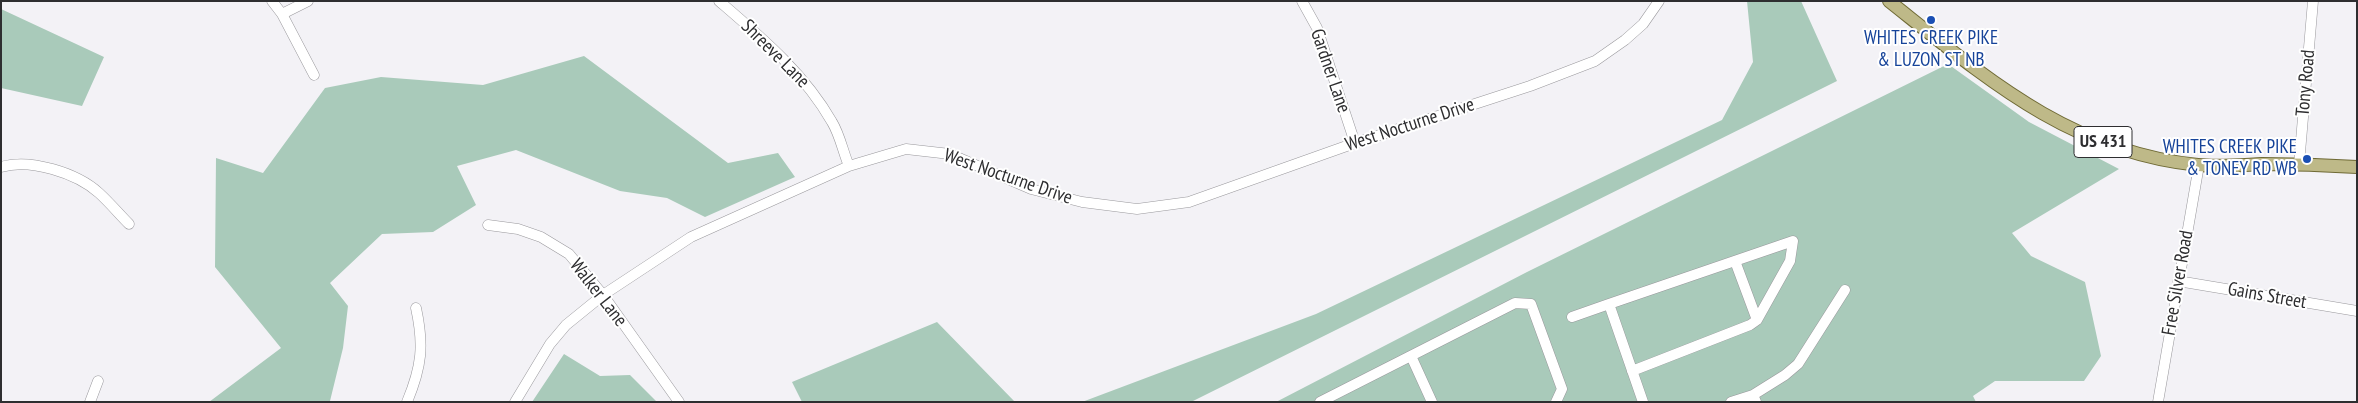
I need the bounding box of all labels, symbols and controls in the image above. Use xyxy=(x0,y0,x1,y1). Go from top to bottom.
marker: WHITES CREEK PIKE & LUZON ST NB xyxy=(1925,14,1937,26)
street label: Shreeve Lane xyxy=(736,15,814,93)
street label: Gardner Lane xyxy=(1305,26,1355,116)
place label: WHITES CREEK PIKE & LUZON ST NB xyxy=(1864,28,1998,72)
street label: Tony Road xyxy=(2292,49,2320,117)
street label: West Nocturne Drive xyxy=(1343,93,1477,157)
road number: US 431 xyxy=(2074,126,2132,158)
place label: WHITES CREEK PIKE & TONEY RD WB xyxy=(2163,137,2297,181)
street label: West Nocturne Drive xyxy=(941,144,1075,210)
marker: WHITES CREEK PIKE & TONEY RD WB xyxy=(2301,153,2313,165)
street label: Free Silver Road xyxy=(2158,229,2198,337)
street label: Walker Lane xyxy=(564,255,632,331)
street label: Gains Street xyxy=(2226,278,2308,314)

